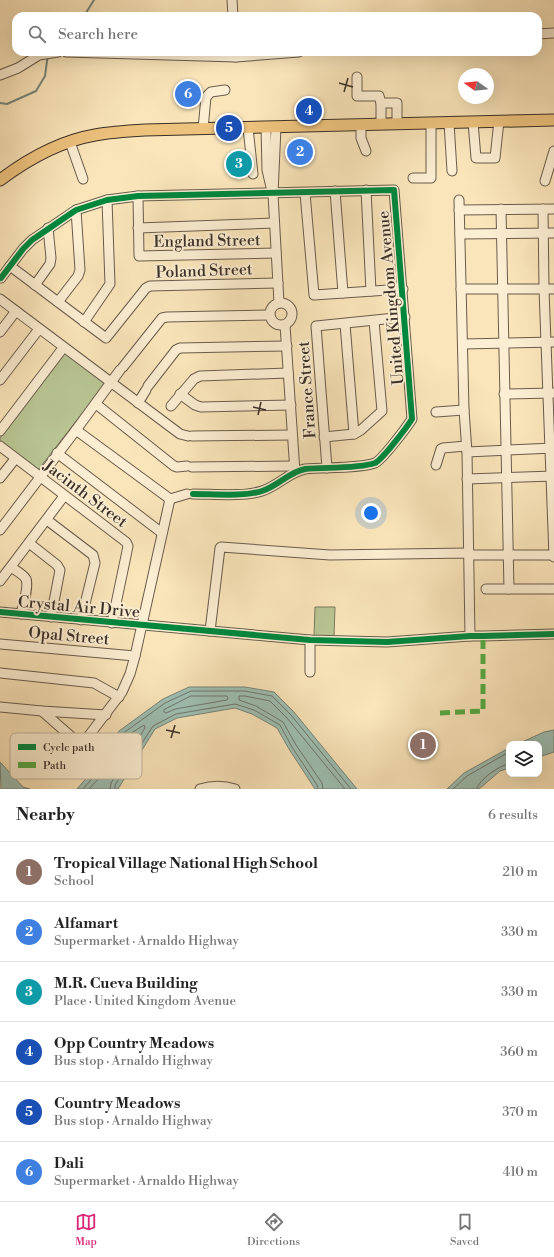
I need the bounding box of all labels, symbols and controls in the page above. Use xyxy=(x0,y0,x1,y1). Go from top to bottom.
search box xyxy=(12,12,542,56)
icon: search xyxy=(26,23,48,45)
text: Search here xyxy=(58,25,138,44)
north arrow xyxy=(458,68,494,104)
pin: 6 xyxy=(175,79,201,109)
pin: 4 xyxy=(296,96,322,126)
pin: 5 xyxy=(216,113,242,143)
pin: 2 xyxy=(287,137,313,167)
pin: 3 xyxy=(226,149,252,179)
street label: United Kingdom Avenue xyxy=(373,210,409,386)
street label: England Street xyxy=(153,230,261,252)
street label: Poland Street xyxy=(155,259,253,283)
street label: France Street xyxy=(294,340,320,439)
street label: Jacinth Street xyxy=(39,455,132,532)
your location xyxy=(361,503,381,523)
street label: Crystal Air Drive xyxy=(17,592,141,622)
street label: Opal Street xyxy=(28,622,111,650)
pin: 1 xyxy=(410,730,436,760)
legend xyxy=(10,733,142,779)
text: Cycle path xyxy=(43,741,95,755)
map controls xyxy=(506,741,542,777)
button: layers xyxy=(506,741,542,777)
text: Path xyxy=(43,759,67,773)
text: Nearby xyxy=(16,804,75,826)
text: 6 results xyxy=(488,807,538,823)
text: Tropical Village National High School xyxy=(54,854,318,873)
text: 1 xyxy=(26,864,32,880)
text: 210 m xyxy=(503,864,538,880)
text: School xyxy=(54,873,94,889)
text: Alfamart xyxy=(54,914,118,933)
text: 2 xyxy=(25,924,33,940)
text: 330 m xyxy=(501,924,538,940)
text: Supermarket · Arnaldo Highway xyxy=(54,933,239,949)
text: M.R. Cueva Building xyxy=(54,974,198,993)
text: 3 xyxy=(25,984,33,1000)
text: 330 m xyxy=(501,984,538,1000)
text: Place · United Kingdom Avenue xyxy=(54,993,236,1009)
text: Opp Country Meadows xyxy=(54,1034,214,1053)
text: 4 xyxy=(25,1044,33,1060)
text: 360 m xyxy=(500,1044,538,1060)
text: Bus stop · Arnaldo Highway xyxy=(54,1053,213,1069)
text: Country Meadows xyxy=(54,1094,180,1113)
text: 5 xyxy=(25,1104,33,1120)
text: 370 m xyxy=(502,1104,538,1120)
text: Bus stop · Arnaldo Highway xyxy=(54,1113,213,1129)
text: Dali xyxy=(54,1154,84,1173)
text: 6 xyxy=(25,1164,33,1180)
text: 410 m xyxy=(502,1164,538,1180)
text: Supermarket · Arnaldo Highway xyxy=(54,1173,239,1189)
tab: Map xyxy=(75,1211,97,1249)
tab: Directions xyxy=(247,1211,300,1249)
tab: Saved xyxy=(450,1211,479,1249)

